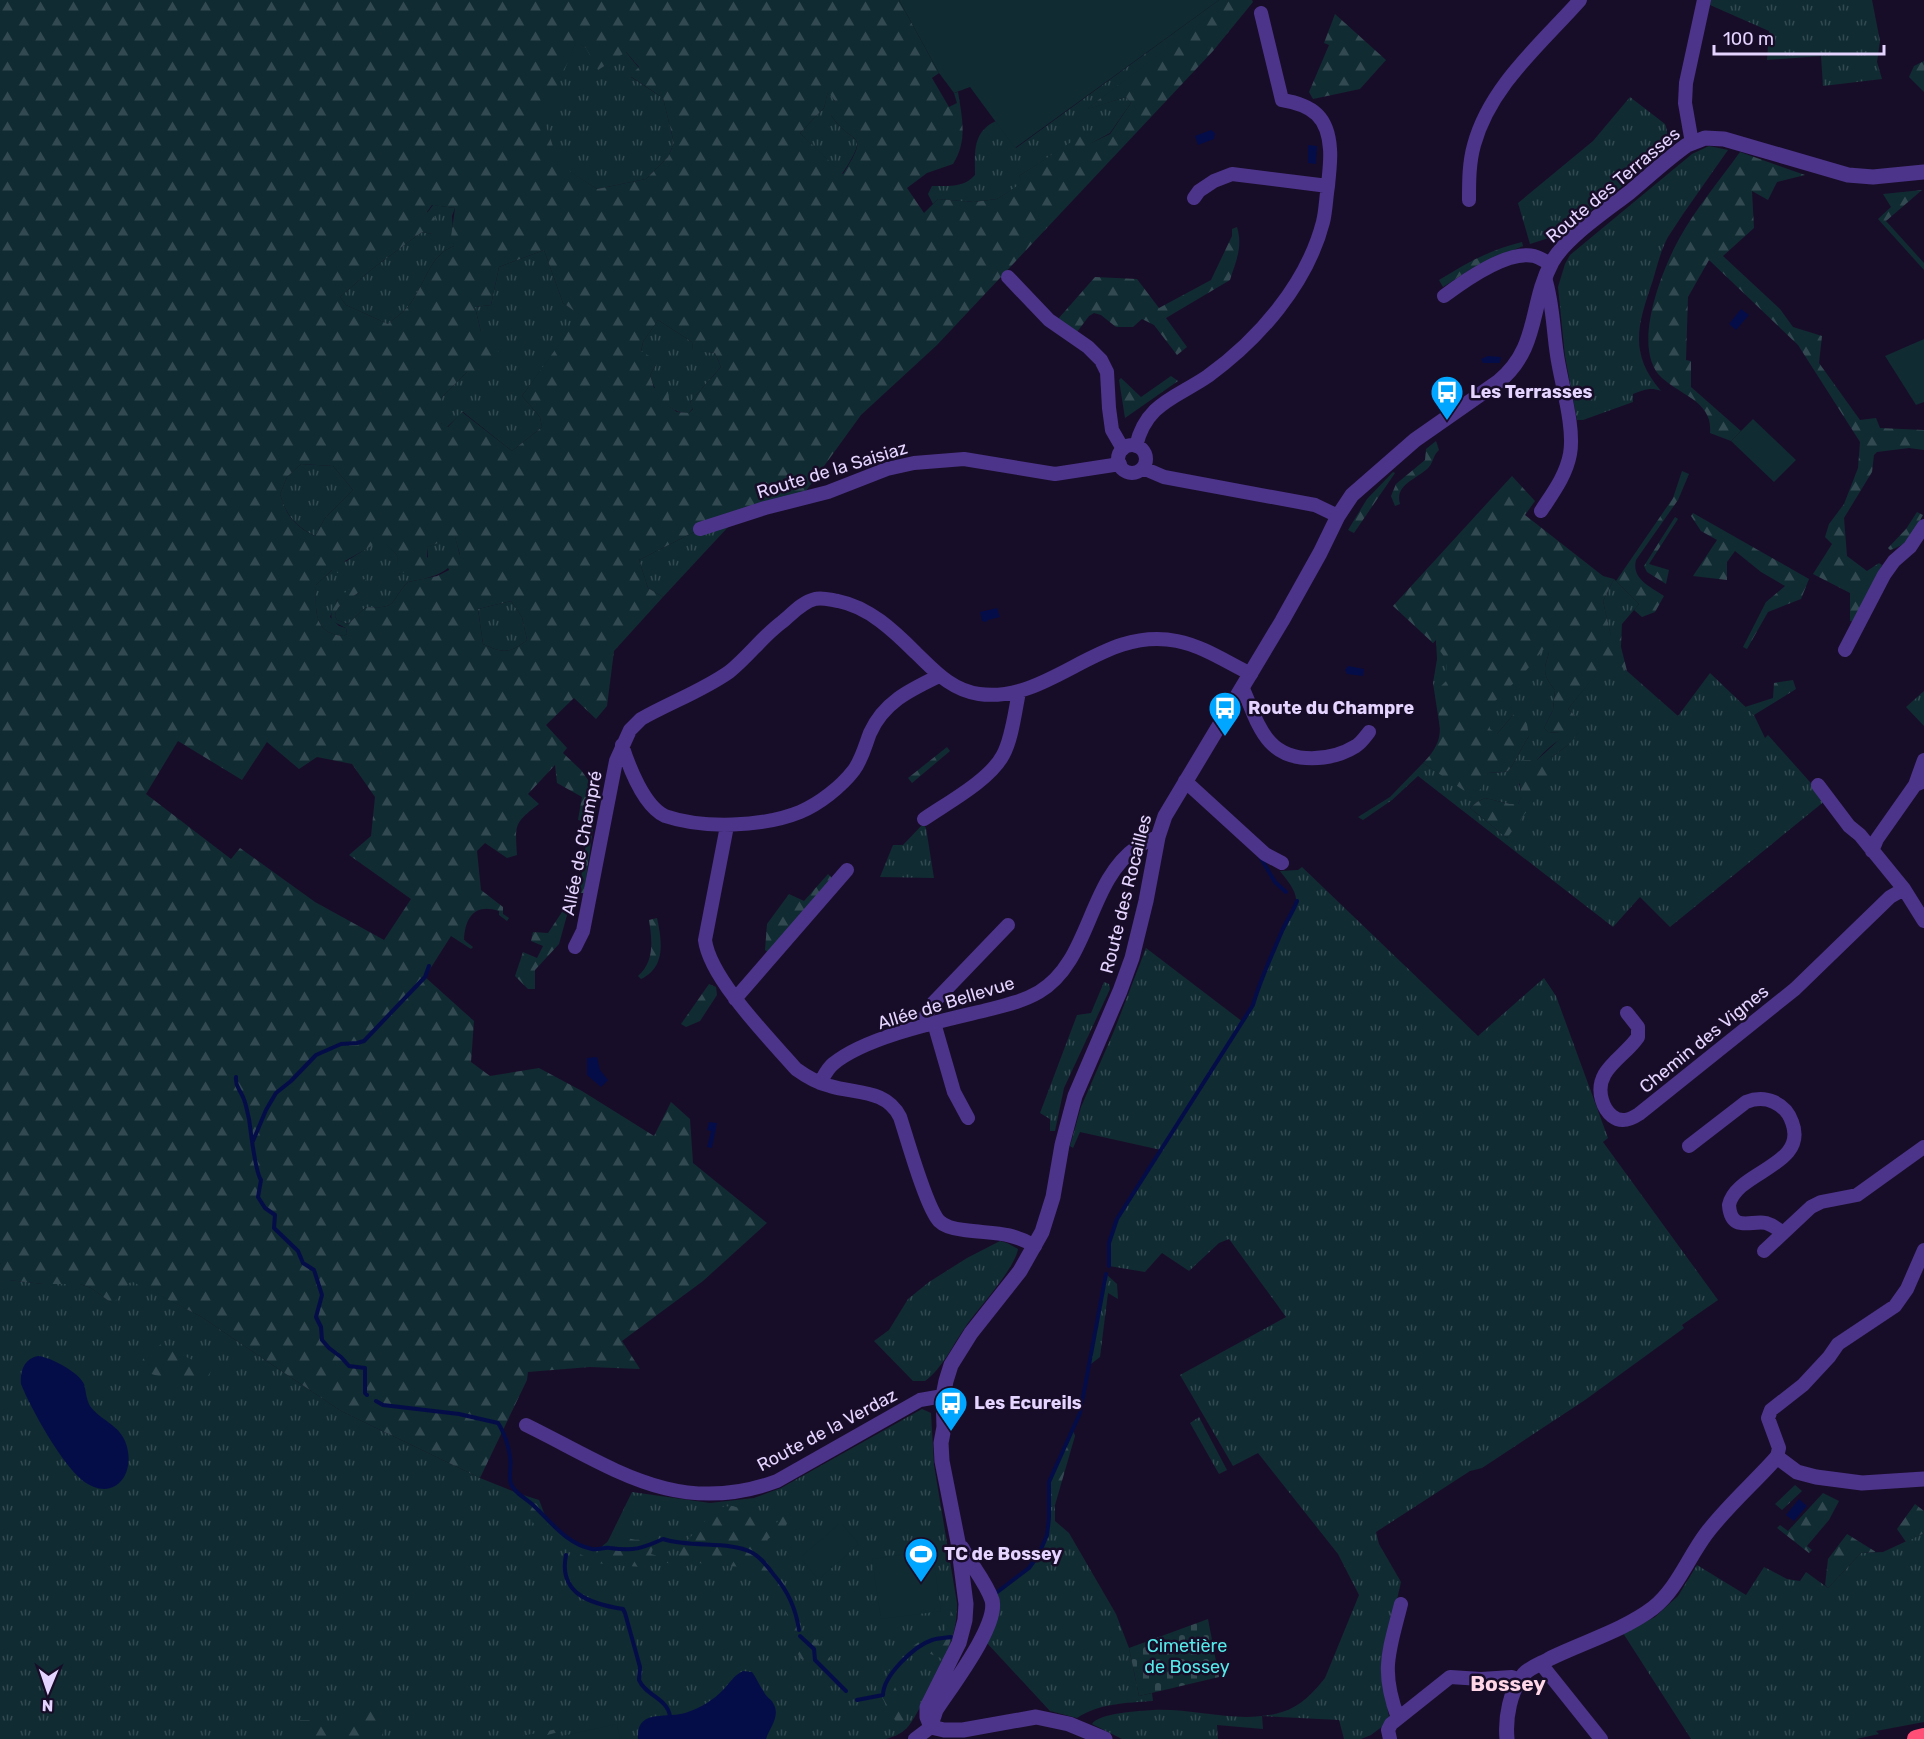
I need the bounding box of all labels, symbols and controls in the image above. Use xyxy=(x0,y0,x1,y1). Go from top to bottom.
scale bar xyxy=(1714,18,1884,56)
text: 100 m xyxy=(1723,28,1774,50)
street label: Route des Terrasses xyxy=(1542,123,1684,247)
bus stop icon: Les Terrasses xyxy=(1429,374,1465,421)
place label: Les Terrasses xyxy=(1470,381,1593,403)
street label: Route de la Saisiaz xyxy=(754,437,910,503)
bus stop icon: Route du Champre xyxy=(1207,690,1243,737)
place label: Route du Champre xyxy=(1248,697,1414,719)
street label: Allée de Champré xyxy=(557,769,607,917)
street label: Route des Rocailles xyxy=(1096,812,1156,976)
street label: Allée de Bellevue xyxy=(875,972,1017,1034)
street label: Chemin des Vignes xyxy=(1635,980,1773,1098)
street label: Route de la Verdaz xyxy=(753,1384,901,1476)
bus stop icon: Les Ecureils xyxy=(933,1385,969,1432)
place label: Les Ecureils xyxy=(974,1392,1082,1414)
sports icon: TC de Bossey xyxy=(903,1536,939,1583)
place label: TC de Bossey xyxy=(944,1543,1062,1565)
park label: Cimetière de Bossey xyxy=(1144,1635,1230,1678)
north arrow xyxy=(18,1661,78,1721)
district label: Bossey xyxy=(1470,1671,1546,1696)
text: N xyxy=(41,1696,54,1715)

